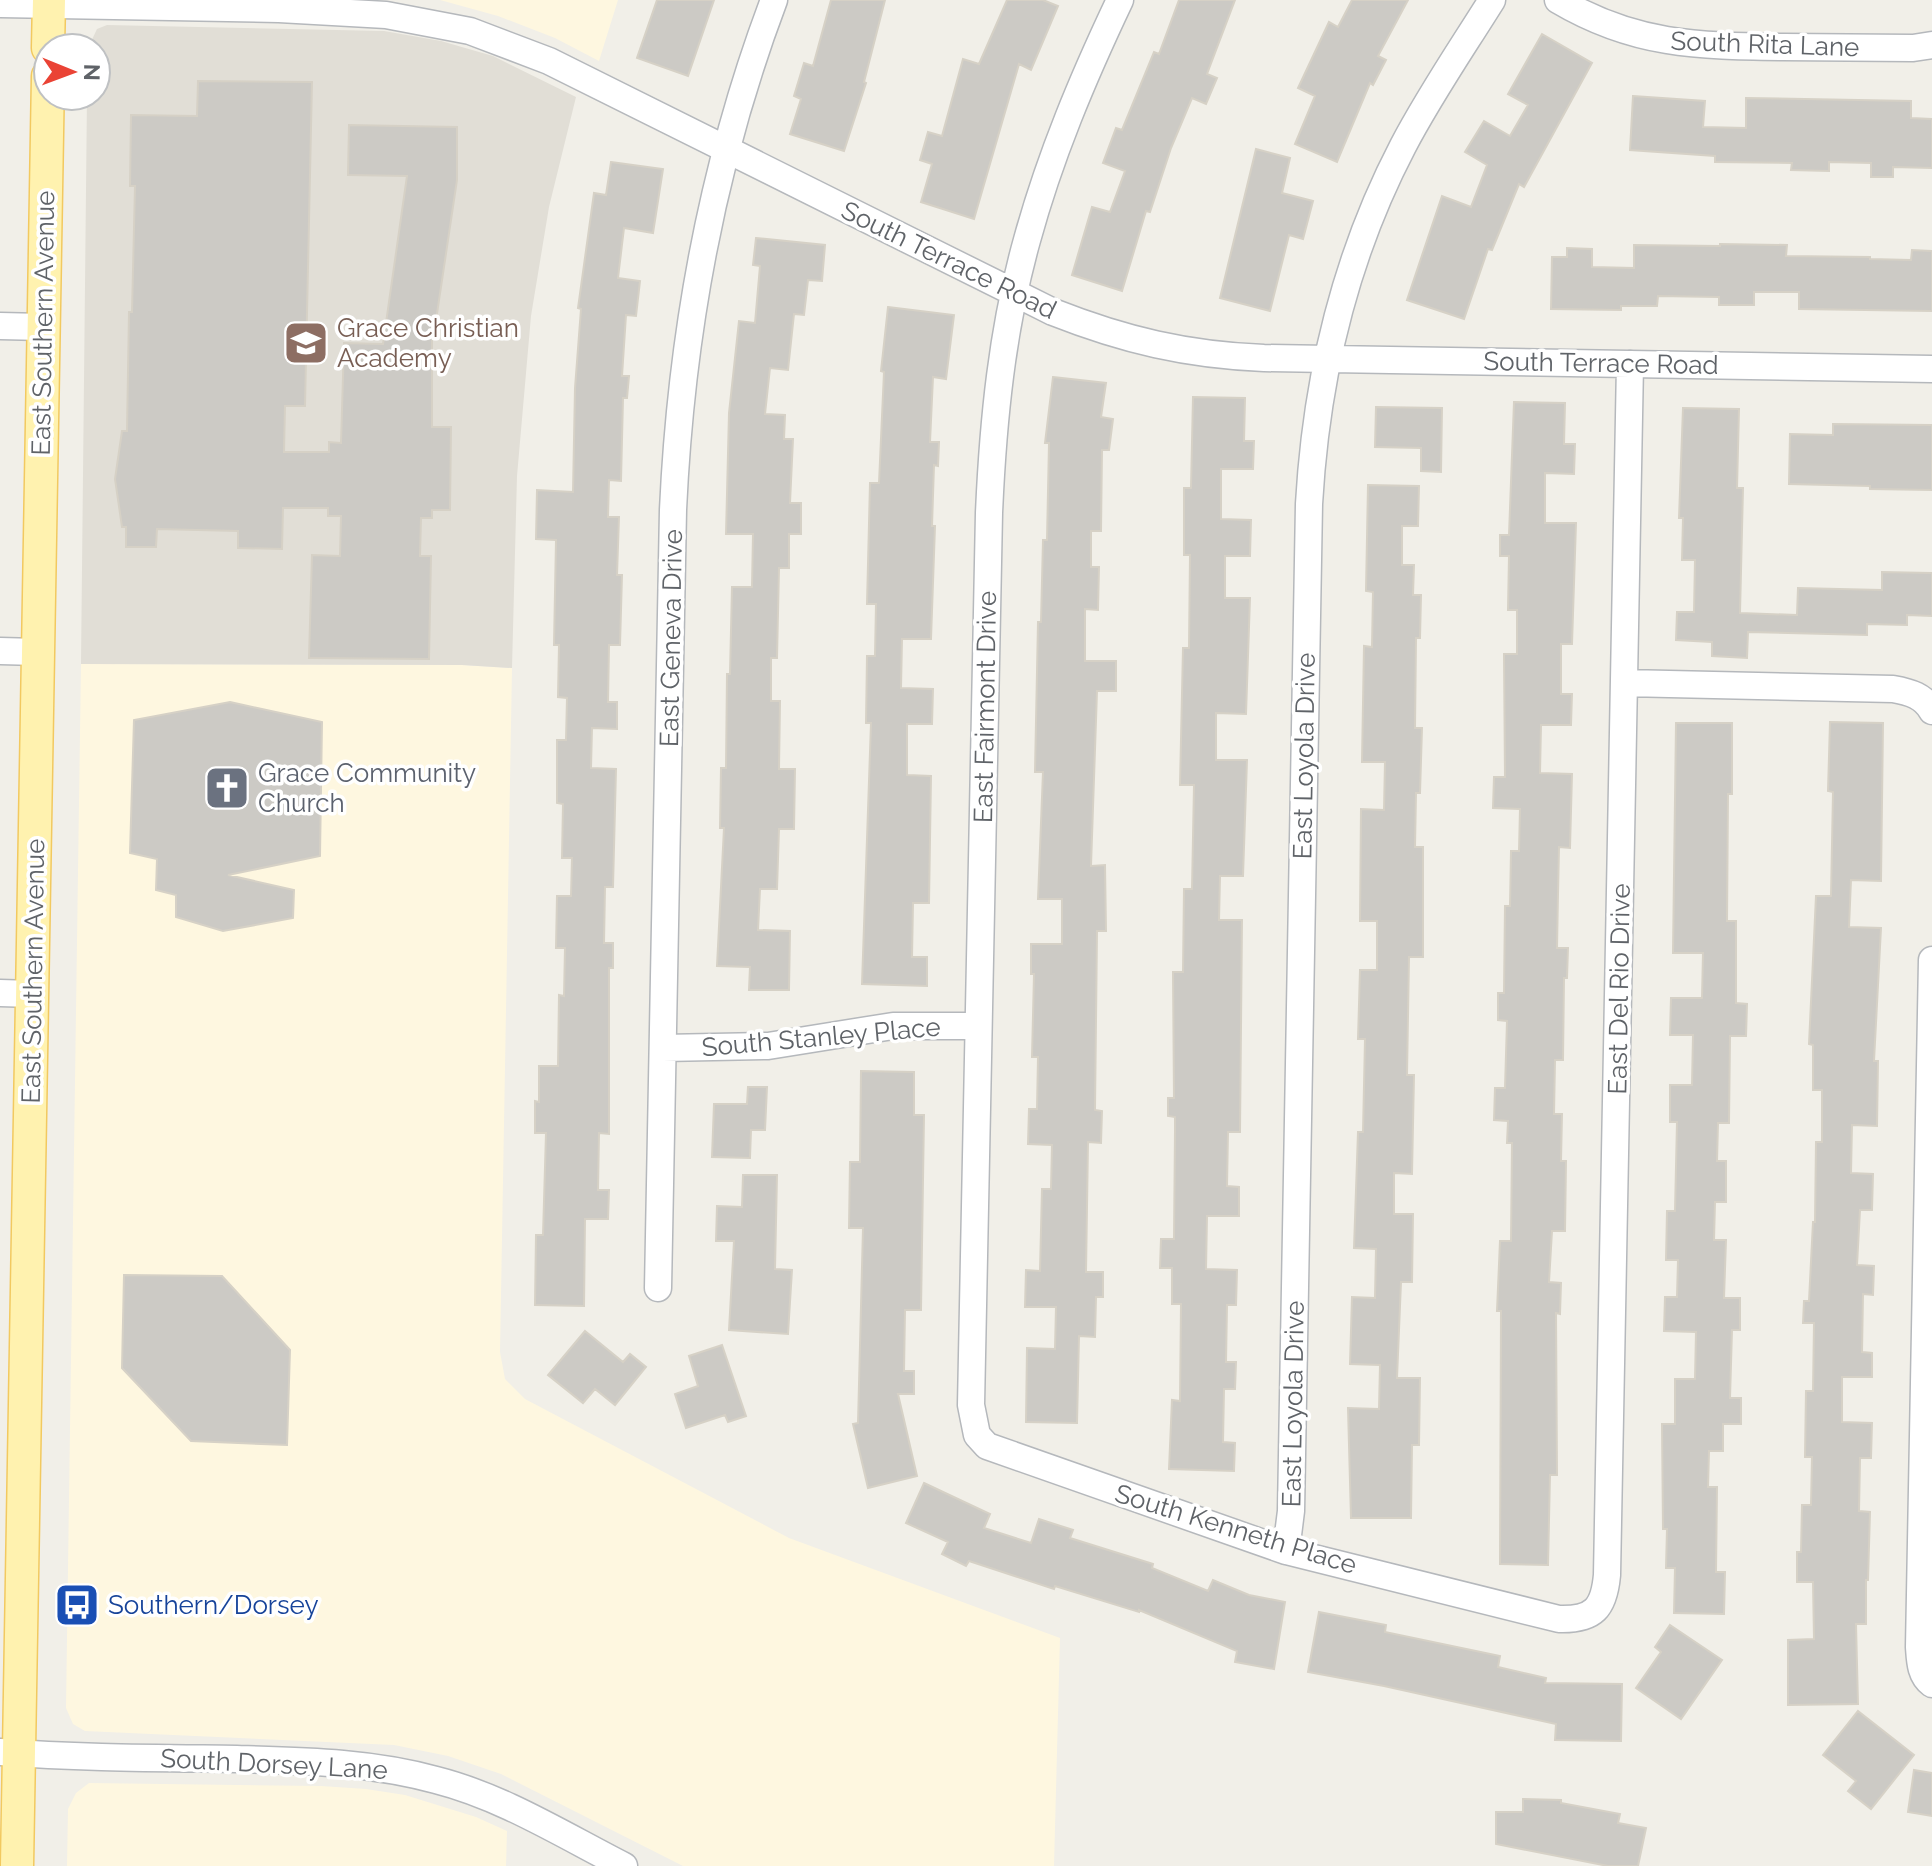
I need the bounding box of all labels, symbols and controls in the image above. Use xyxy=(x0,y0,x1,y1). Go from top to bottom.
street label: South Rita Lane xyxy=(1670,26,1860,62)
north arrow xyxy=(32,32,112,112)
text: N xyxy=(79,64,105,81)
street label: East Southern Avenue xyxy=(26,190,60,456)
street label: South Terrace Road xyxy=(837,195,1061,325)
place label: Grace Christian Academy xyxy=(337,313,519,373)
school or university icon: Grace Christian Academy xyxy=(282,319,330,367)
street label: South Terrace Road xyxy=(1483,346,1719,380)
street label: East Geneva Drive xyxy=(654,529,688,747)
street label: East Fairmont Drive xyxy=(968,591,1002,823)
street label: East Loyola Drive xyxy=(1287,652,1321,860)
place label: Grace Community Church xyxy=(258,758,476,818)
church icon: Grace Community Church xyxy=(203,764,251,812)
street label: East Southern Avenue xyxy=(16,838,50,1104)
street label: East Del Rio Drive xyxy=(1602,883,1636,1095)
street label: South Stanley Place xyxy=(700,1012,942,1062)
street label: East Loyola Drive xyxy=(1276,1300,1310,1508)
street label: South Kenneth Place xyxy=(1112,1478,1360,1580)
bus stop icon: Southern/Dorsey xyxy=(53,1581,101,1629)
place label: Southern/Dorsey xyxy=(108,1590,319,1620)
street label: South Dorsey Lane xyxy=(160,1743,388,1785)

